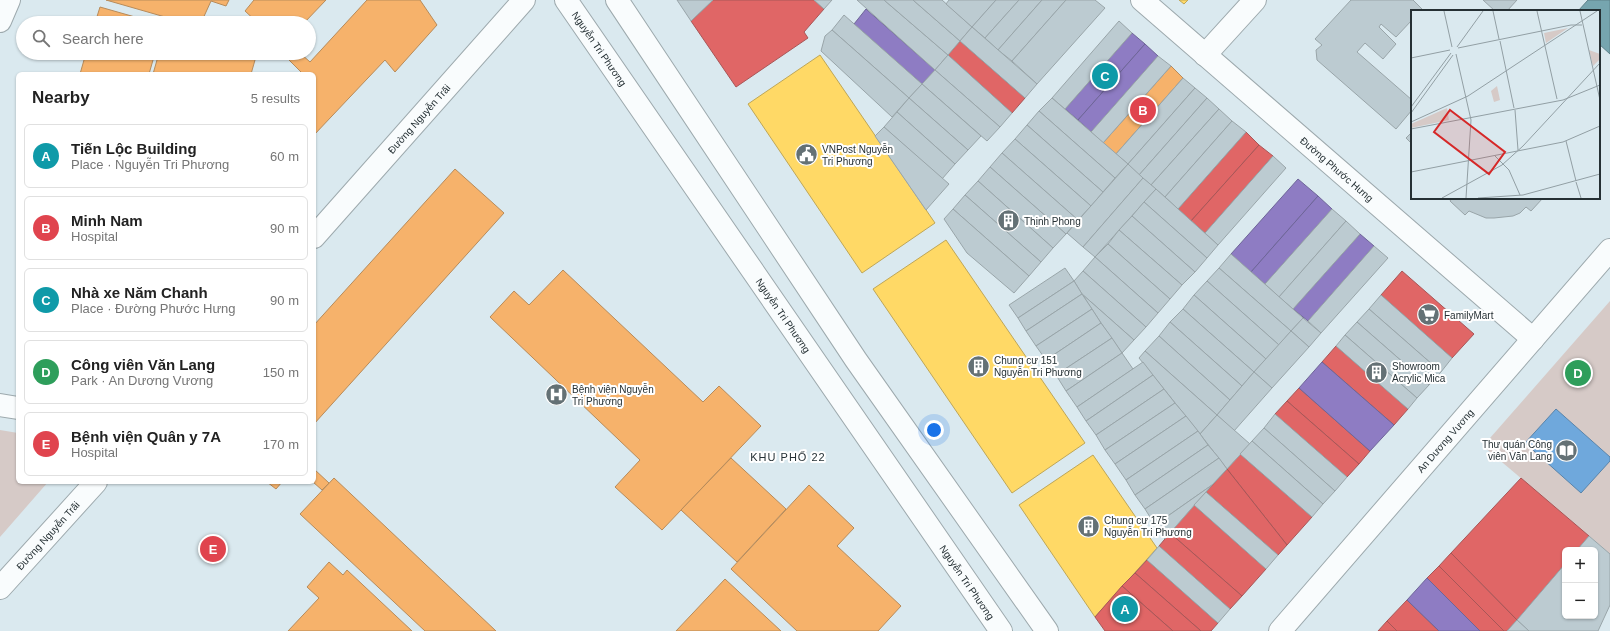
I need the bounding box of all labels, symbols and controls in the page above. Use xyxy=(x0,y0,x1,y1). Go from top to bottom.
street label: Nguyễn Tri Phương xyxy=(570,9,629,88)
inset map xyxy=(1411,10,1600,199)
search box xyxy=(16,16,316,60)
icon: search xyxy=(30,27,52,49)
text: Search here xyxy=(62,30,144,47)
pin: C xyxy=(1092,61,1118,91)
street label: Đường Nguyễn Trãi xyxy=(385,82,452,155)
text: Nearby xyxy=(32,88,90,107)
text: 5 results xyxy=(251,91,300,106)
pin: B xyxy=(1130,95,1156,125)
street label: Đường Phước Hưng xyxy=(1298,134,1376,204)
text: Tiến Lộc Building xyxy=(71,140,197,157)
public building icon: VNPost Nguyễn Tri Phương xyxy=(793,142,819,168)
place label: VNPost Nguyễn Tri Phương xyxy=(822,143,893,167)
text: A xyxy=(41,149,51,164)
text: 60 m xyxy=(270,149,299,164)
text: Place · Nguyễn Tri Phương xyxy=(71,157,229,172)
building icon: Thịnh Phong xyxy=(996,208,1022,234)
text: Minh Nam xyxy=(71,212,143,229)
place label: Thịnh Phong xyxy=(1024,216,1081,227)
text: B xyxy=(41,221,51,236)
text: 90 m xyxy=(270,221,299,236)
text: Hospital xyxy=(71,229,118,244)
street label: Nguyễn Tri Phương xyxy=(754,276,813,355)
text: Nhà xe Năm Chanh xyxy=(71,284,208,301)
text: C xyxy=(41,293,51,308)
text: 90 m xyxy=(270,293,299,308)
text: Place · Đường Phước Hưng xyxy=(71,301,236,316)
supermarket icon: FamilyMart xyxy=(1415,302,1441,328)
place label: FamilyMart xyxy=(1444,310,1494,321)
building icon: Chung cư 151 Nguyễn Tri Phương xyxy=(966,353,992,379)
place label: Chung cư 151 Nguyễn Tri Phương xyxy=(994,355,1082,378)
text: Công viên Văn Lang xyxy=(71,356,215,373)
pin: D xyxy=(1565,358,1591,388)
building icon: Showroom Acrylic Mica xyxy=(1363,359,1389,385)
place label: Showroom Acrylic Mica xyxy=(1392,361,1446,384)
text: D xyxy=(41,365,51,380)
text: 150 m xyxy=(263,365,299,380)
text: Park · An Dương Vương xyxy=(71,373,213,388)
hospital icon: Bệnh viện Nguyễn Tri Phương xyxy=(543,382,569,408)
place label: Bệnh viện Nguyễn Tri Phương xyxy=(572,383,654,407)
street label: An Dương Vương xyxy=(1414,406,1475,475)
your location xyxy=(924,420,944,440)
text: Bệnh viện Quân y 7A xyxy=(71,428,221,445)
text: E xyxy=(42,437,50,452)
text: 170 m xyxy=(263,437,299,452)
library icon: Thư quán Công viên Văn Lang xyxy=(1554,437,1580,463)
place label: Thư quán Công viên Văn Lang xyxy=(1482,439,1552,462)
text: Hospital xyxy=(71,445,118,460)
district label: KHU PHỐ 22 xyxy=(750,450,826,463)
street label: Đường Nguyễn Trãi xyxy=(14,499,81,572)
building icon: Chung cư 175 Nguyễn Tri Phương xyxy=(1075,513,1101,539)
place label: Chung cư 175 Nguyễn Tri Phương xyxy=(1104,515,1192,538)
pin: E xyxy=(200,534,226,564)
street label: Nguyễn Tri Phương xyxy=(938,543,997,621)
map controls xyxy=(1562,547,1598,619)
button: + xyxy=(1562,547,1598,583)
button: − xyxy=(1562,583,1598,619)
pin: A xyxy=(1112,594,1138,624)

